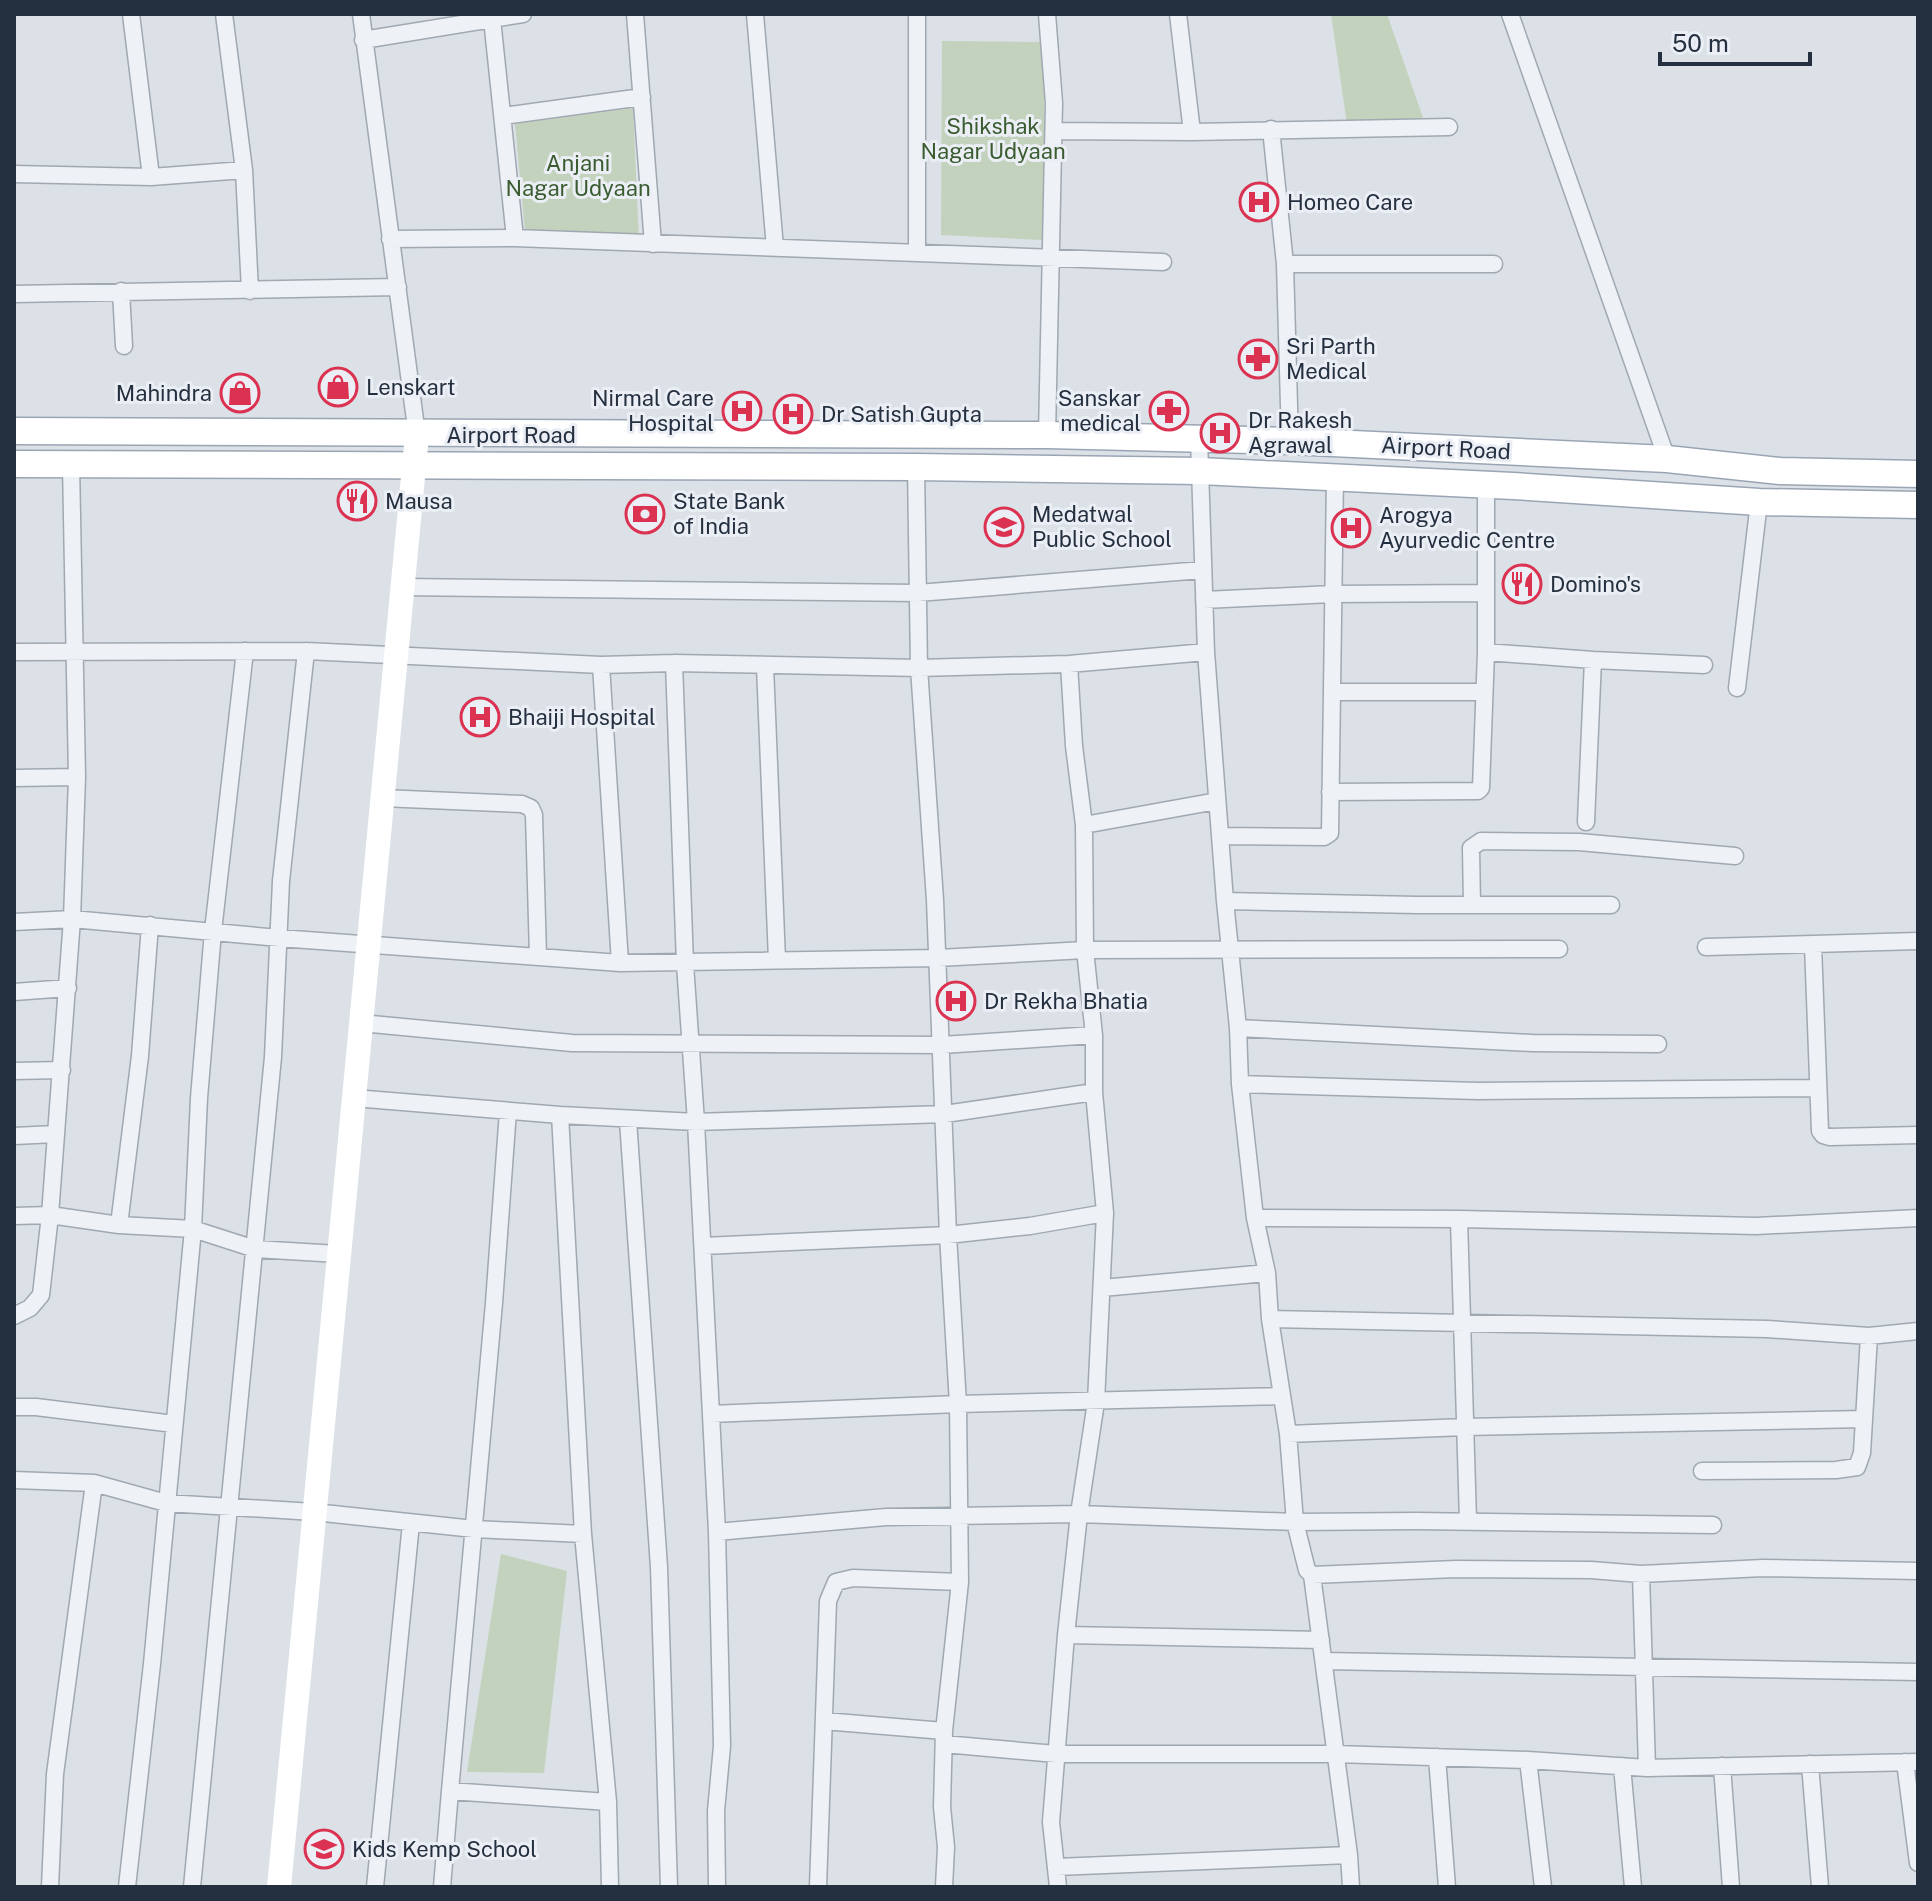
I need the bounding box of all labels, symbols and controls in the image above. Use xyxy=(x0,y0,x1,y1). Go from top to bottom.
scale bar xyxy=(1660,16,1810,66)
text: 50 m xyxy=(1672,29,1729,57)
park label: Shikshak Nagar Udyaan xyxy=(920,113,1066,164)
park label: Anjani Nagar Udyaan xyxy=(505,150,651,201)
hospital icon: Homeo Care xyxy=(1238,181,1280,223)
place label: Homeo Care xyxy=(1287,189,1413,215)
place label: Sri Parth Medical xyxy=(1286,333,1376,384)
pharmacy icon: Sri Parth Medical xyxy=(1237,338,1279,380)
shop icon: Lenskart xyxy=(317,366,359,408)
shop icon: Mahindra xyxy=(219,372,261,414)
place label: Lenskart xyxy=(366,374,456,400)
place label: Mahindra xyxy=(116,380,212,406)
place label: Nirmal Care Hospital xyxy=(592,385,714,436)
place label: Sanskar medical xyxy=(1058,385,1141,436)
hospital icon: Nirmal Care Hospital xyxy=(721,390,763,432)
pharmacy icon: Sanskar medical xyxy=(1148,390,1190,432)
hospital icon: Dr Satish Gupta xyxy=(772,393,814,435)
place label: Dr Satish Gupta xyxy=(821,401,982,427)
place label: Dr Rakesh Agrawal xyxy=(1248,407,1352,458)
hospital icon: Dr Rakesh Agrawal xyxy=(1199,412,1241,454)
street label: Airport Road xyxy=(446,422,576,448)
street label: Airport Road xyxy=(1381,432,1511,464)
restaurant icon: Mausa xyxy=(336,480,378,522)
place label: Mausa xyxy=(385,488,453,514)
place label: State Bank of India xyxy=(673,488,785,539)
bank icon: State Bank of India xyxy=(624,493,666,535)
place label: Medatwal Public School xyxy=(1032,501,1172,552)
place label: Arogya Ayurvedic Centre xyxy=(1379,502,1555,553)
school or university icon: Medatwal Public School xyxy=(983,506,1025,548)
hospital icon: Arogya Ayurvedic Centre xyxy=(1330,507,1372,549)
restaurant icon: Domino's xyxy=(1501,563,1543,605)
place label: Domino's xyxy=(1550,571,1641,597)
hospital icon: Bhaiji Hospital xyxy=(459,696,501,738)
place label: Bhaiji Hospital xyxy=(508,704,656,730)
hospital icon: Dr Rekha Bhatia xyxy=(935,980,977,1022)
place label: Dr Rekha Bhatia xyxy=(984,988,1148,1014)
school or university icon: Kids Kemp School xyxy=(303,1828,345,1870)
place label: Kids Kemp School xyxy=(352,1836,537,1862)

